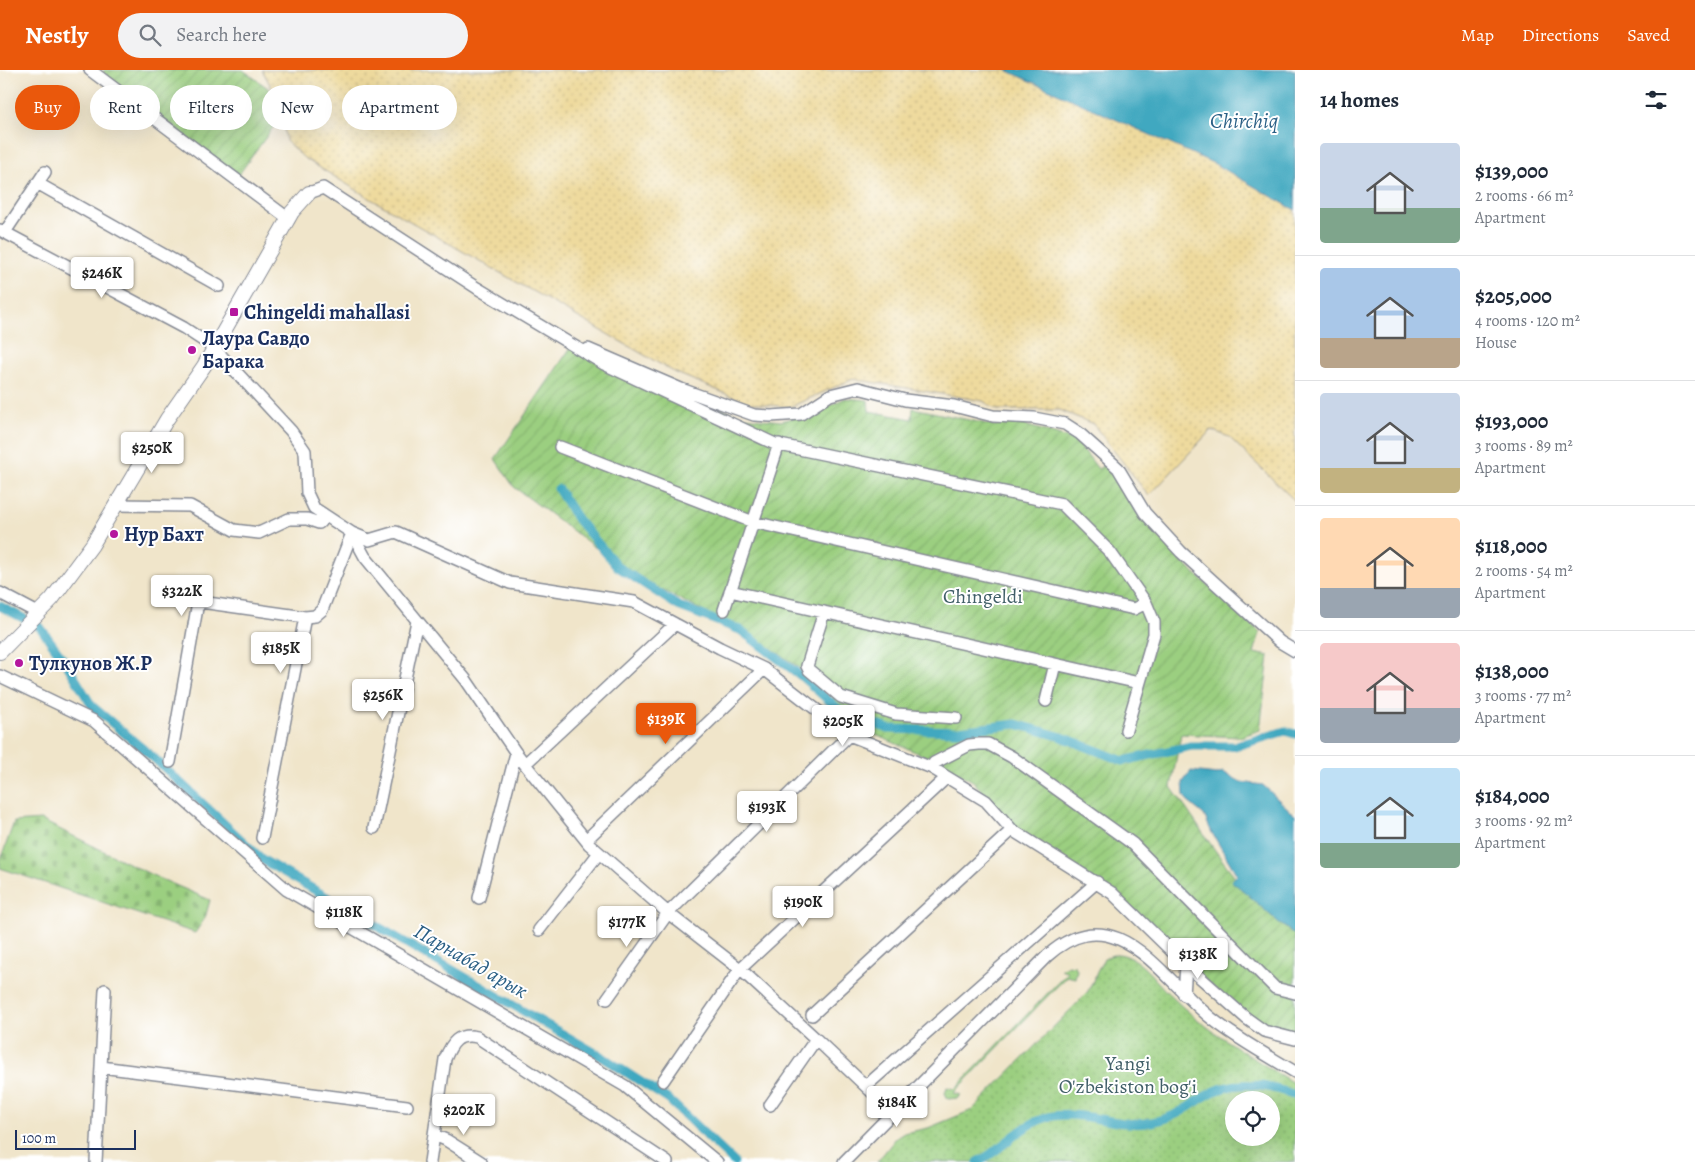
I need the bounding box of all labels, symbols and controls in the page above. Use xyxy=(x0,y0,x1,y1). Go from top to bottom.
search box xyxy=(118,13,468,58)
text: Nestly xyxy=(25,19,88,51)
icon: search xyxy=(136,21,164,49)
text: Search here xyxy=(176,22,267,48)
text: Map xyxy=(1461,23,1494,47)
text: Directions xyxy=(1522,23,1599,47)
text: Saved xyxy=(1627,23,1670,47)
chip: Buy xyxy=(15,85,80,130)
chip: Rent xyxy=(90,85,160,130)
chip: Filters xyxy=(170,85,252,130)
chip: New xyxy=(262,85,332,130)
chip: Apartment xyxy=(342,85,457,130)
text: 14 homes xyxy=(1320,86,1399,114)
icon: filters xyxy=(1642,86,1670,114)
water label: Chirchiq xyxy=(1210,107,1278,135)
text: $139,000 xyxy=(1475,157,1548,185)
icon: home xyxy=(1360,163,1420,223)
text: 2 rooms · 66 m² xyxy=(1475,185,1573,207)
text: Apartment xyxy=(1475,207,1546,229)
pin: $246K xyxy=(67,256,137,299)
text: $246K xyxy=(82,262,122,284)
text: $205,000 xyxy=(1475,282,1552,310)
icon: home xyxy=(1360,288,1420,348)
place label: Chingeldi mahallasi xyxy=(244,299,410,326)
marker: Chingeldi mahallasi xyxy=(228,306,240,318)
text: 4 rooms · 120 m² xyxy=(1475,310,1580,332)
place label: Лаура Савдо Барака xyxy=(202,325,310,375)
text: House xyxy=(1475,332,1517,354)
marker: Лаура Савдо Барака xyxy=(186,344,198,356)
text: $193,000 xyxy=(1475,407,1548,435)
icon: home xyxy=(1360,413,1420,473)
pin: $250K xyxy=(117,432,187,474)
text: 3 rooms · 89 m² xyxy=(1475,435,1573,457)
text: $250K xyxy=(132,437,172,459)
text: Apartment xyxy=(1475,457,1546,479)
place label: Нур Бахт xyxy=(124,521,204,548)
marker: Нур Бахт xyxy=(108,528,120,540)
text: $118,000 xyxy=(1475,532,1547,560)
icon: home xyxy=(1360,538,1420,598)
text: 2 rooms · 54 m² xyxy=(1475,560,1573,582)
pin: $322K xyxy=(147,574,217,617)
text: $322K xyxy=(162,580,202,602)
text: Apartment xyxy=(1475,582,1546,604)
park label: Chingeldi xyxy=(943,583,1023,610)
pin: $185K xyxy=(246,632,316,674)
text: $185K xyxy=(262,637,300,659)
place label: Тулкунов Ж.Р xyxy=(29,650,152,677)
marker: Тулкунов Ж.Р xyxy=(13,657,25,669)
text: $138,000 xyxy=(1475,657,1549,685)
icon: home xyxy=(1360,663,1420,723)
pin: $256K xyxy=(348,678,418,721)
text: $256K xyxy=(363,684,403,706)
text: 3 rooms · 77 m² xyxy=(1475,685,1571,707)
pin: $139K xyxy=(631,702,701,745)
pin: $205K xyxy=(808,704,878,747)
text: Apartment xyxy=(1475,707,1546,729)
text: $139K xyxy=(647,708,685,730)
text: $205K xyxy=(823,710,863,732)
text: $184,000 xyxy=(1475,782,1550,810)
icon: home xyxy=(1360,788,1420,848)
pin: $193K xyxy=(732,790,802,833)
text: $193K xyxy=(748,796,786,818)
text: 3 rooms · 92 m² xyxy=(1475,810,1573,832)
text: Apartment xyxy=(1475,832,1546,854)
pin: $190K xyxy=(768,886,838,928)
text: $190K xyxy=(783,891,823,913)
pin: $118K xyxy=(309,896,379,938)
text: $118K xyxy=(325,901,363,923)
pin: $177K xyxy=(592,906,662,948)
text: $177K xyxy=(608,911,646,933)
water label: Парнабад арык xyxy=(409,917,533,1005)
pin: $138K xyxy=(1163,938,1233,980)
text: $138K xyxy=(1179,943,1217,965)
park label: Yangi O'zbekiston bog'i xyxy=(1059,1050,1197,1100)
pin: $184K xyxy=(862,1086,932,1128)
text: $184K xyxy=(878,1091,916,1113)
map controls xyxy=(1225,1091,1280,1146)
button: locate xyxy=(1225,1091,1280,1146)
pin: $202K xyxy=(429,1094,499,1136)
text: $202K xyxy=(443,1099,485,1121)
scale bar xyxy=(15,1127,136,1150)
text: 100 m xyxy=(22,1129,56,1148)

